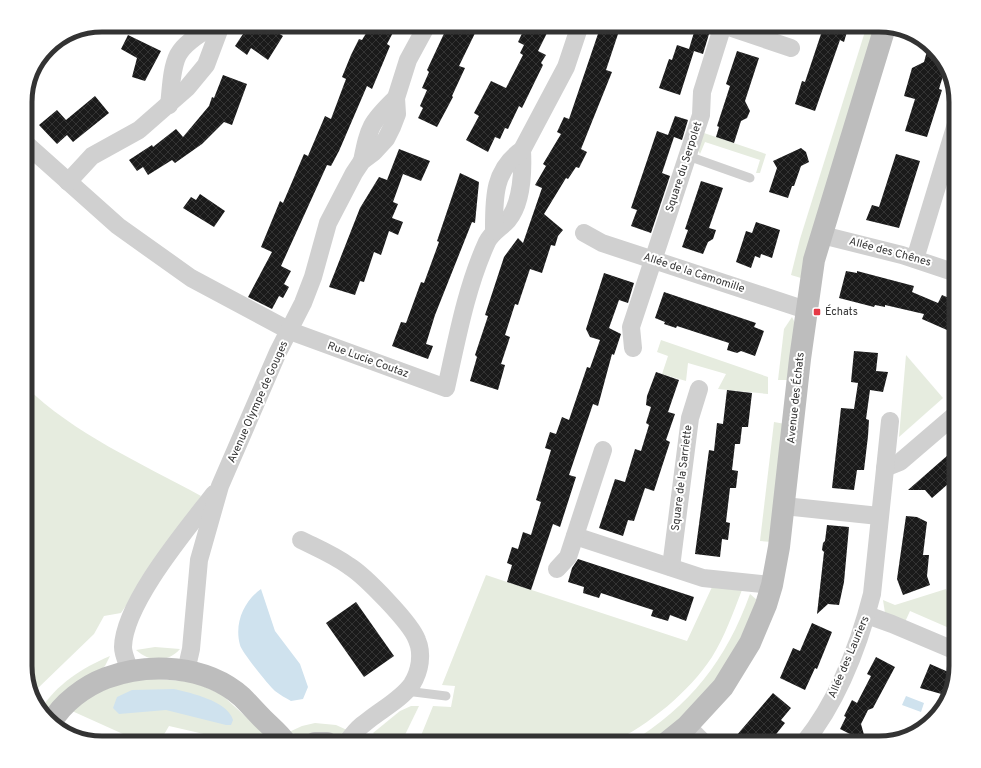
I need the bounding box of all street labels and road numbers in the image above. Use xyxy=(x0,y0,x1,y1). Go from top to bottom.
street label: Square du Serpolet xyxy=(663,120,705,214)
street label: Allée des Chênes xyxy=(848,234,932,270)
street label: Allée de la Camomille xyxy=(641,250,747,296)
street label: Avenue Olympe de Gouges xyxy=(225,339,291,465)
street label: Rue Lucie Coutaz xyxy=(325,339,411,381)
street label: Avenue des Échats xyxy=(783,351,808,444)
street label: Square de la Sarriette xyxy=(669,424,695,532)
street label: Allée des Lauriers xyxy=(825,614,873,700)

